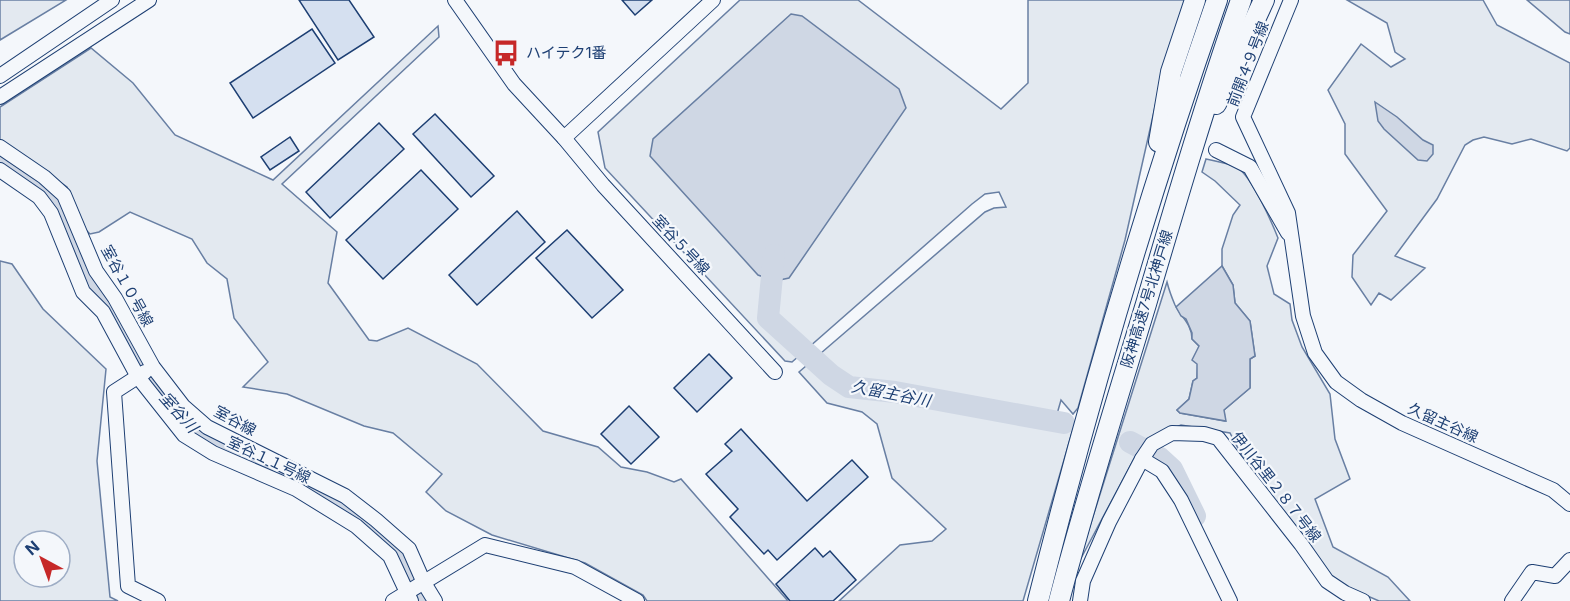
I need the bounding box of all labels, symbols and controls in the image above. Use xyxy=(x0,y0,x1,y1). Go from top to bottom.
street label: 前開４９号線 xyxy=(1223,18,1273,109)
bus stop icon: ハイテク1番 xyxy=(491,38,521,68)
place label: ハイテク1番 xyxy=(526,43,607,62)
street label: 室谷５号線 xyxy=(649,211,714,279)
street label: 阪神高速7号北神戸線 xyxy=(1116,227,1177,370)
street label: 室谷１０号線 xyxy=(97,242,158,330)
water label: 久留主谷川 xyxy=(850,376,934,411)
water label: 室谷川 xyxy=(156,387,204,438)
street label: 久留主谷線 xyxy=(1405,399,1481,446)
street label: 室谷線 xyxy=(211,402,260,440)
street label: 伊川谷里２８７号線 xyxy=(1227,428,1325,546)
street label: 室谷１１号線 xyxy=(224,432,314,487)
north arrow xyxy=(12,529,72,589)
text: N xyxy=(21,536,43,559)

